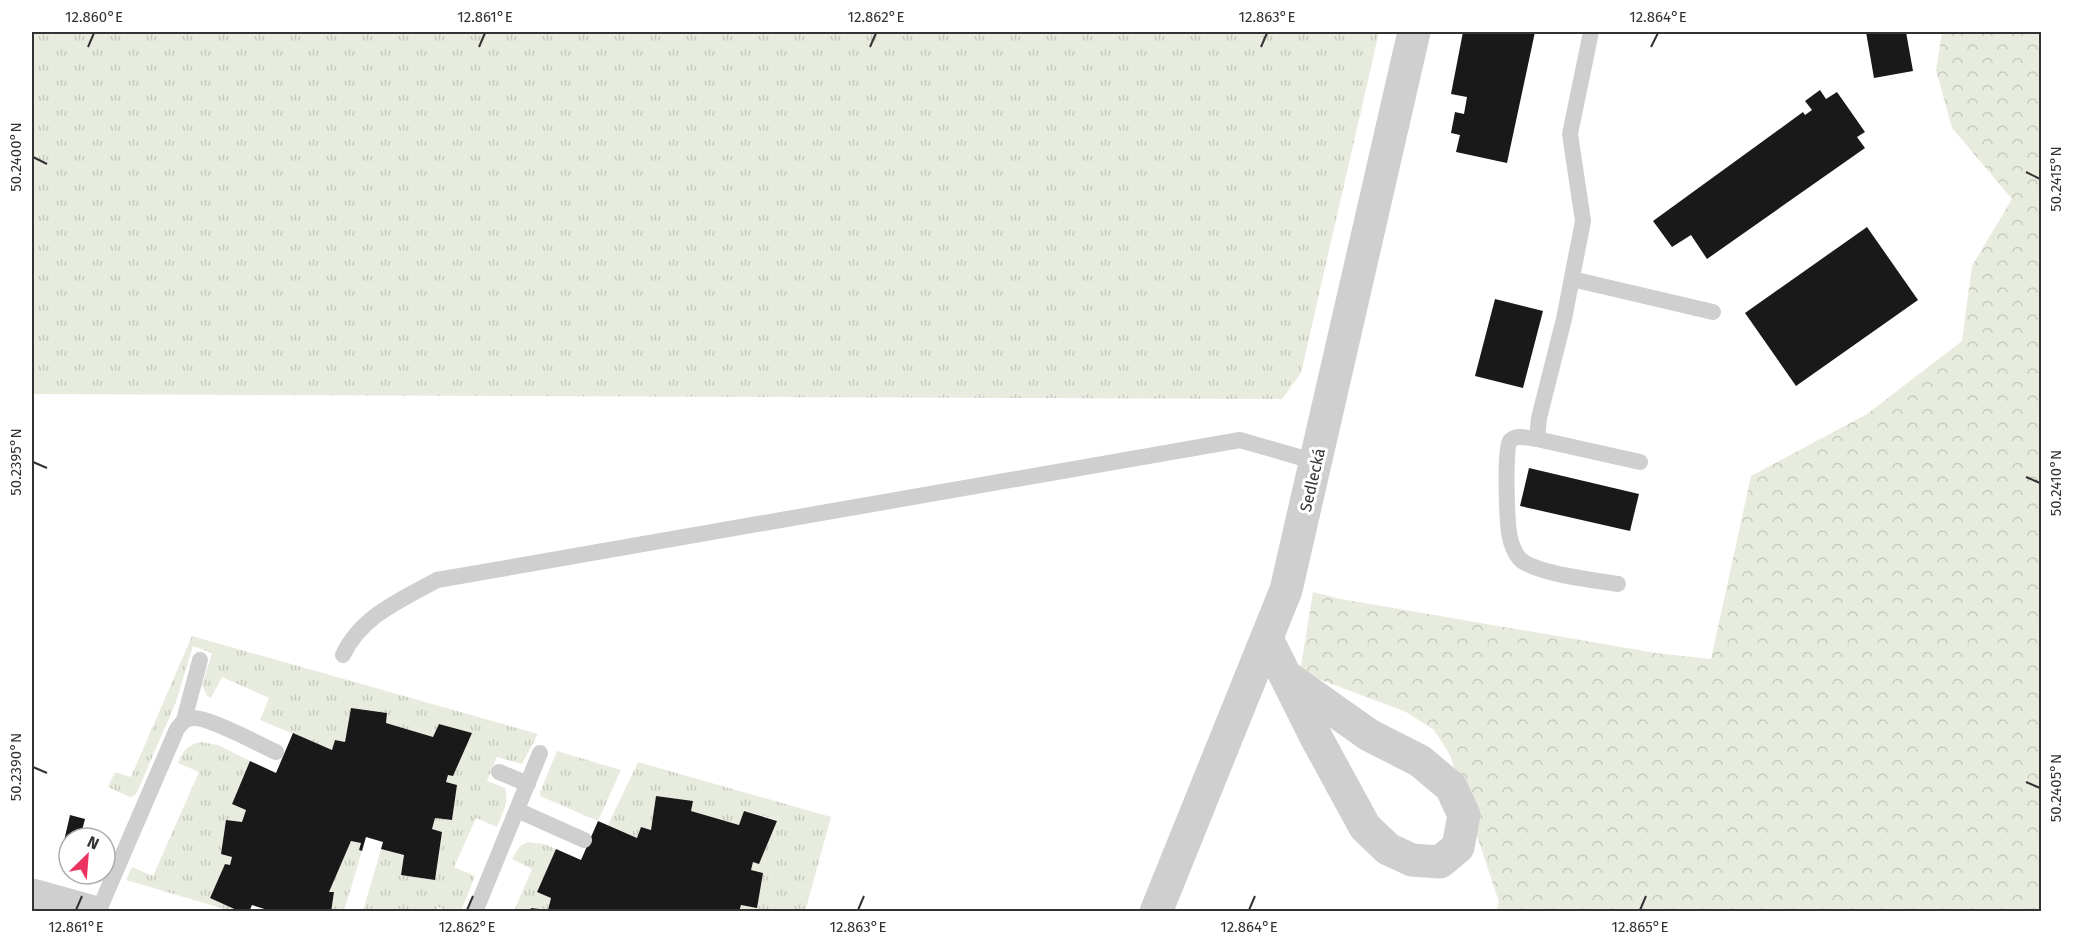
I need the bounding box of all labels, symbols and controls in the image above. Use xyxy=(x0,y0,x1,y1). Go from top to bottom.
text: 12.860°E xyxy=(65,8,123,26)
text: 12.861°E xyxy=(457,8,513,26)
text: 12.862°E xyxy=(848,8,904,26)
text: 12.863°E xyxy=(1239,8,1296,26)
text: 12.864°E xyxy=(1629,8,1687,26)
text: 50.2400°N xyxy=(7,122,25,192)
text: 50.2415°N xyxy=(2047,146,2065,212)
text: 50.2395°N xyxy=(7,428,25,496)
street label: Sedlecká xyxy=(1296,446,1329,514)
text: 50.2410°N xyxy=(2047,450,2065,516)
text: 50.2390°N xyxy=(7,733,25,801)
text: 50.2405°N xyxy=(2047,754,2065,822)
north arrow xyxy=(57,826,117,886)
text: N xyxy=(84,832,102,854)
text: 12.861°E xyxy=(48,918,104,936)
text: 12.862°E xyxy=(439,918,495,936)
text: 12.863°E xyxy=(830,918,887,936)
text: 12.864°E xyxy=(1220,918,1278,936)
text: 12.865°E xyxy=(1612,918,1668,936)

